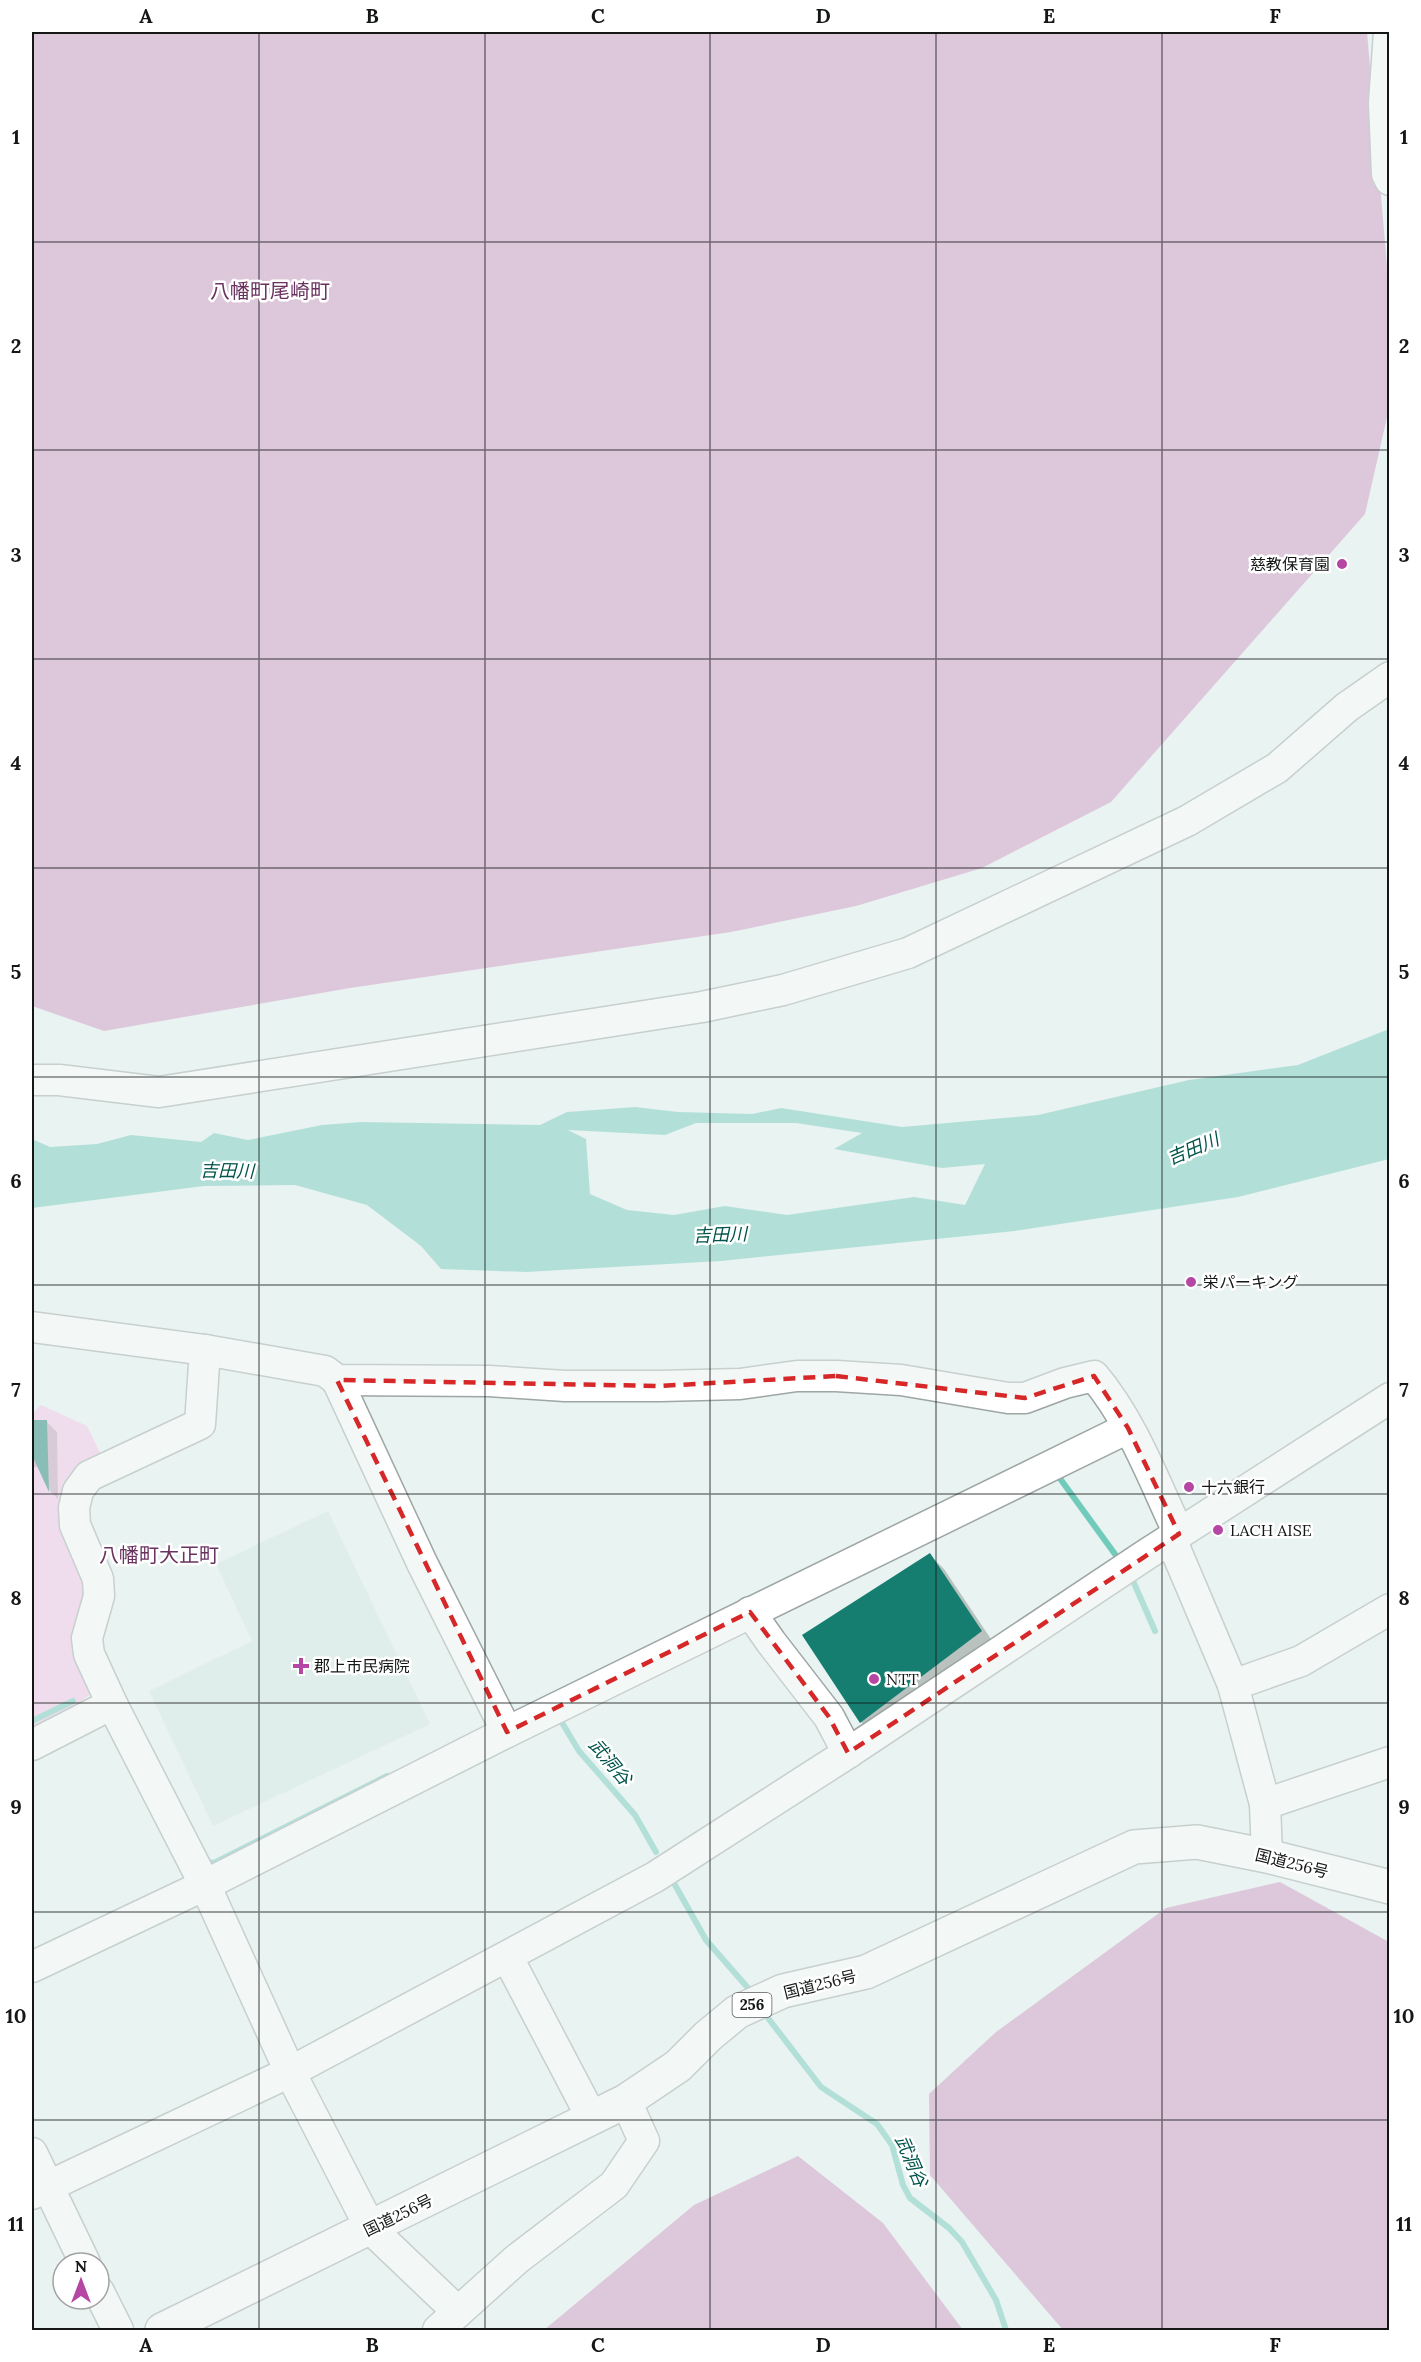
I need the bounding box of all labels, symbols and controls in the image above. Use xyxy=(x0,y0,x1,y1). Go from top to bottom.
text: A xyxy=(139,3,153,28)
text: B xyxy=(365,3,379,28)
text: C xyxy=(591,3,605,28)
text: D xyxy=(815,3,831,28)
text: E xyxy=(1043,3,1055,28)
text: F xyxy=(1269,3,1281,28)
text: 1 xyxy=(12,124,20,149)
text: 1 xyxy=(1400,124,1408,149)
district label: 八幡町尾崎町 xyxy=(210,278,330,303)
text: 2 xyxy=(11,333,21,358)
text: 2 xyxy=(1399,333,1409,358)
text: 3 xyxy=(10,542,22,567)
text: 3 xyxy=(1398,542,1410,567)
place label: 慈教保育園 xyxy=(1250,554,1330,574)
marker: 慈教保育園 xyxy=(1335,557,1349,571)
text: 4 xyxy=(11,750,22,775)
text: 4 xyxy=(1399,750,1410,775)
text: 5 xyxy=(11,959,22,984)
text: 5 xyxy=(1399,959,1410,984)
water label: 吉田川 xyxy=(1163,1127,1224,1170)
water label: 吉田川 xyxy=(200,1159,256,1183)
text: 6 xyxy=(10,1168,22,1193)
text: 6 xyxy=(1398,1168,1410,1193)
water label: 吉田川 xyxy=(693,1222,749,1247)
place label: 栄パーキング xyxy=(1203,1272,1299,1292)
marker: 栄パーキング xyxy=(1184,1275,1198,1289)
text: 7 xyxy=(11,1377,21,1402)
text: 7 xyxy=(1399,1377,1409,1402)
place label: 十六銀行 xyxy=(1201,1477,1265,1497)
marker: 十六銀行 xyxy=(1182,1480,1196,1494)
place label: LACH AISE xyxy=(1230,1520,1312,1540)
marker: LACH AISE xyxy=(1211,1523,1225,1537)
district label: 八幡町大正町 xyxy=(99,1542,219,1567)
text: 8 xyxy=(10,1585,22,1610)
text: 8 xyxy=(1398,1585,1410,1610)
place label: 郡上市民病院 xyxy=(314,1656,410,1676)
marker: 郡上市民病院 xyxy=(292,1657,310,1675)
place label: NTT xyxy=(886,1669,919,1689)
marker: NTT xyxy=(867,1672,881,1686)
water label: 武洞谷 xyxy=(584,1734,638,1791)
text: 9 xyxy=(10,1794,22,1819)
text: 9 xyxy=(1398,1794,1410,1819)
street label: 国道256号 xyxy=(1253,1844,1331,1882)
street label: 国道256号 xyxy=(781,1965,859,2003)
road number: 256 xyxy=(732,1993,771,2017)
text: 10 xyxy=(6,2003,26,2028)
text: 10 xyxy=(1394,2003,1414,2028)
water label: 武洞谷 xyxy=(890,2131,933,2192)
street label: 国道256号 xyxy=(360,2190,436,2240)
text: 11 xyxy=(8,2211,24,2236)
text: 11 xyxy=(1396,2211,1412,2236)
north arrow xyxy=(51,2251,111,2311)
text: N xyxy=(75,2256,87,2276)
text: A xyxy=(139,2332,153,2357)
text: B xyxy=(365,2332,379,2357)
text: C xyxy=(591,2332,605,2357)
text: D xyxy=(815,2332,831,2357)
text: E xyxy=(1043,2332,1055,2357)
text: F xyxy=(1269,2332,1281,2357)

